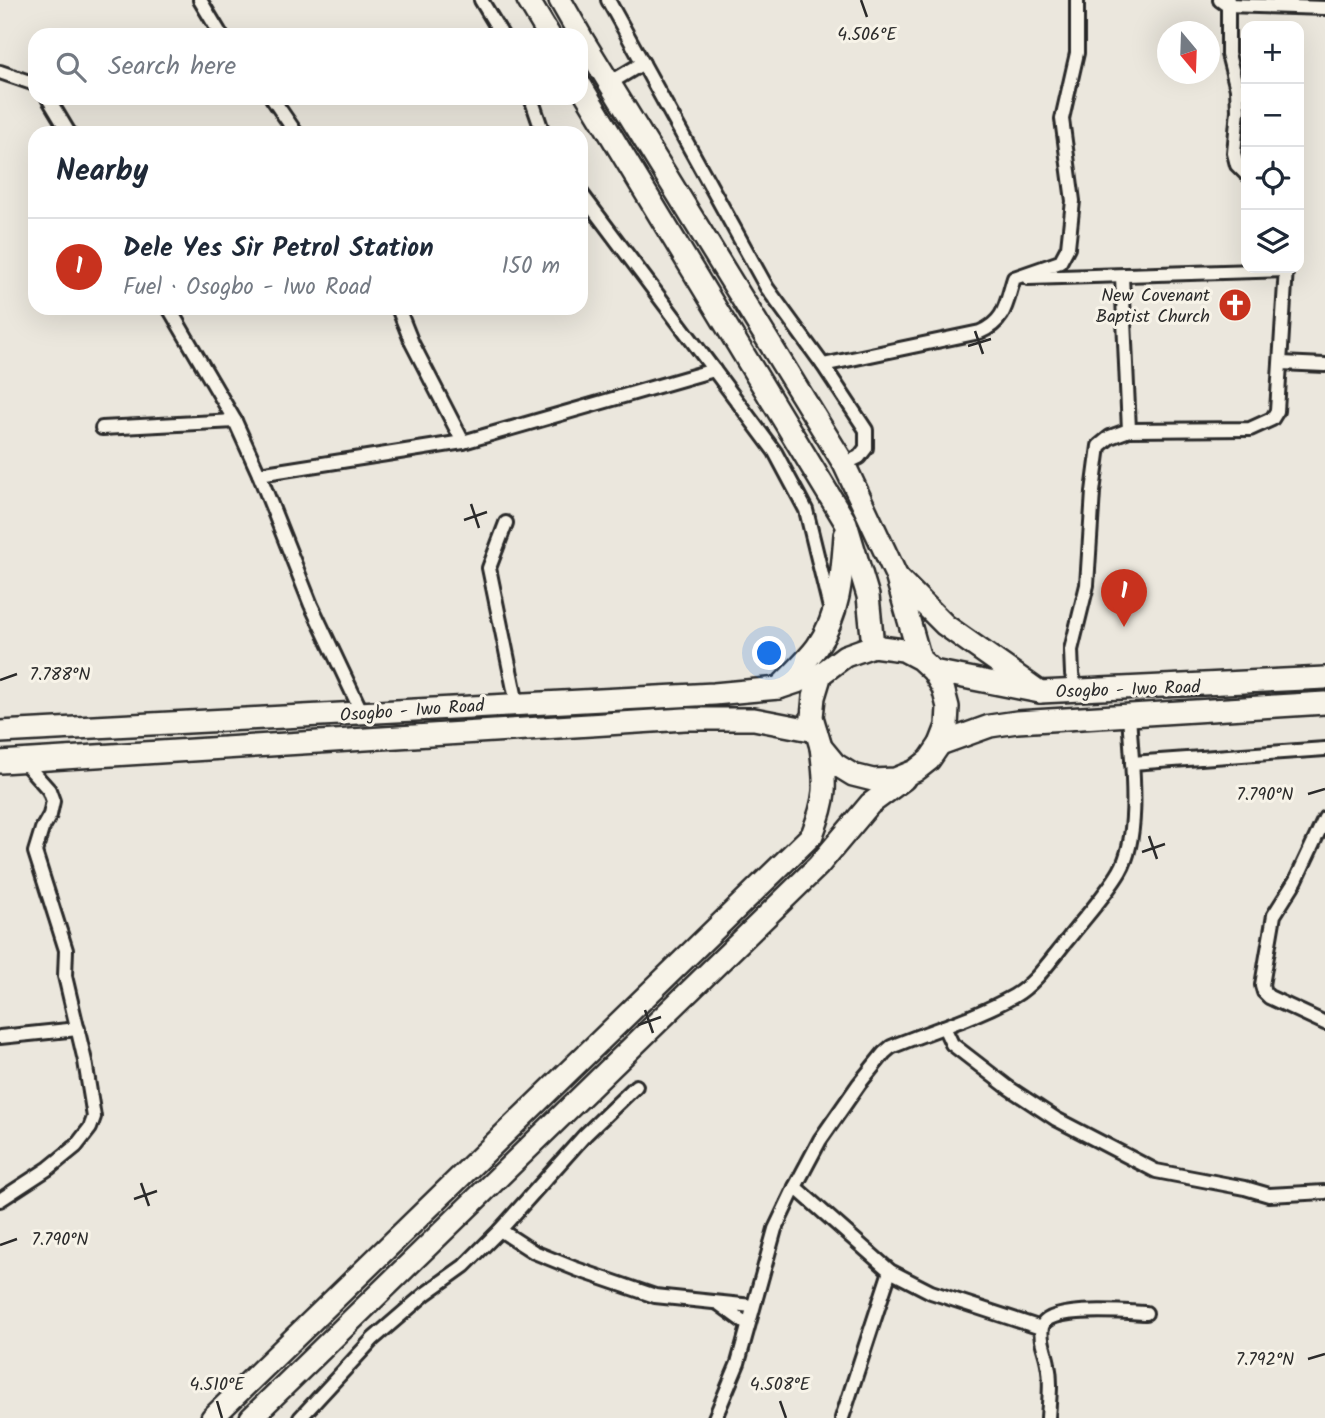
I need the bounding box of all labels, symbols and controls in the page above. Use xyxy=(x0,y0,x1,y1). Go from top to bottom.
text: 4.506°E xyxy=(837,21,897,50)
north arrow xyxy=(1157,21,1220,84)
map controls xyxy=(1241,21,1304,273)
button: + xyxy=(1241,21,1304,84)
search box xyxy=(28,28,588,105)
text: Search here xyxy=(108,46,236,88)
icon: search xyxy=(52,48,90,86)
button: − xyxy=(1241,84,1304,147)
button: locate xyxy=(1241,147,1304,210)
text: Nearby xyxy=(56,148,148,196)
button: layers xyxy=(1241,210,1304,273)
text: Dele Yes Sir Petrol Station xyxy=(123,228,434,270)
text: 1 xyxy=(76,249,82,285)
text: 150 m xyxy=(501,249,560,285)
text: Fuel · Osogbo - Iwo Road xyxy=(123,270,371,306)
place label: New Covenant Baptist Church xyxy=(1096,282,1211,332)
church icon: New Covenant Baptist Church xyxy=(1216,286,1254,324)
pin: 1 xyxy=(1101,569,1147,627)
your location xyxy=(752,636,786,670)
text: 7.788°N xyxy=(30,661,90,690)
street label: Osogbo - Iwo Road xyxy=(1055,673,1202,708)
street label: Osogbo - Iwo Road xyxy=(339,692,486,731)
text: 7.790°N xyxy=(1237,781,1293,810)
text: 7.790°N xyxy=(32,1226,88,1255)
text: 7.792°N xyxy=(1236,1346,1294,1375)
text: 4.510°E xyxy=(189,1371,245,1400)
text: 4.508°E xyxy=(750,1371,811,1400)

